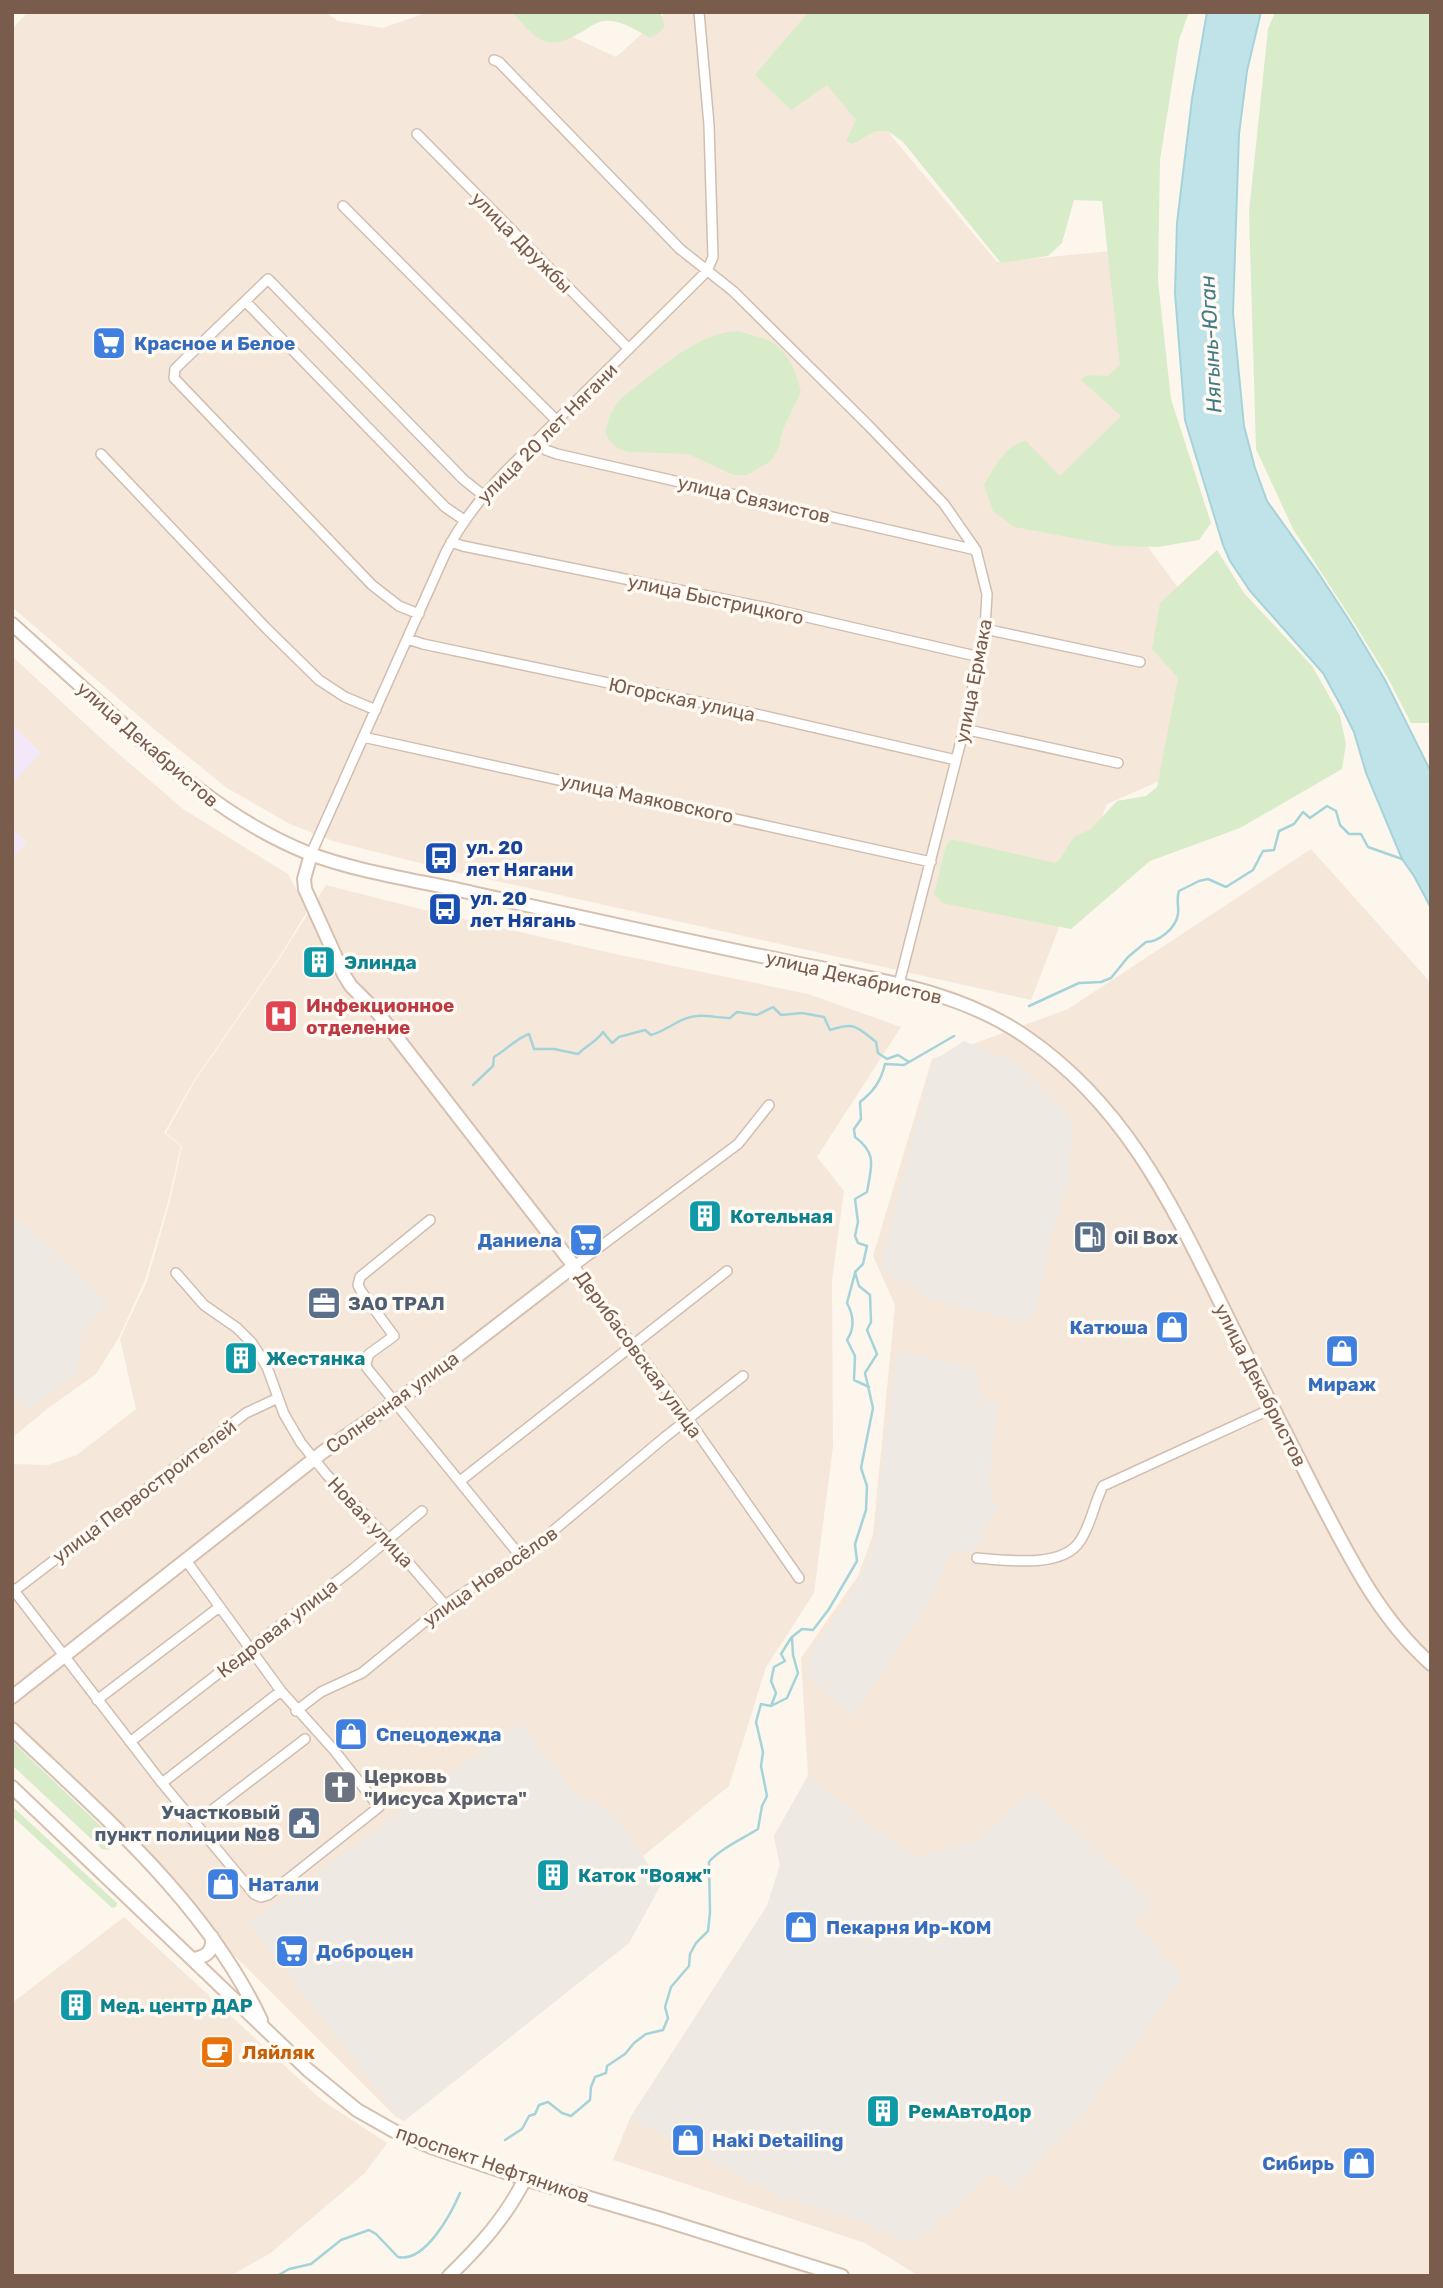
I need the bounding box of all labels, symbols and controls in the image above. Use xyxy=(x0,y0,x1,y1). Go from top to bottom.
street label: улица Дружбы xyxy=(466,187,577,298)
water label: Нягынь-Юган xyxy=(1194,274,1227,413)
supermarket icon: Красное и Белое xyxy=(90,324,128,362)
place label: Красное и Белое xyxy=(134,332,295,355)
street label: улица 20 лет Нягани xyxy=(472,358,622,508)
street label: улица Связистов xyxy=(675,471,833,528)
street label: улица Быстрицкого xyxy=(626,570,806,629)
street label: улица Ермака xyxy=(950,617,997,745)
street label: Югорская улица xyxy=(607,673,757,726)
street label: улица Декабристов xyxy=(72,677,223,812)
street label: улица Маяковского xyxy=(558,769,736,828)
place label: ул. 20 лет Нягани xyxy=(466,836,573,881)
bus stop icon: ул. 20 лет Нягани xyxy=(422,839,460,877)
place label: ул. 20 лет Нягань xyxy=(470,887,576,932)
bus stop icon: ул. 20 лет Нягань xyxy=(426,890,464,928)
building icon: Элинда xyxy=(300,943,338,981)
street label: улица Декабристов xyxy=(764,946,944,1009)
place label: Элинда xyxy=(344,951,417,974)
place label: Инфекционное отделение xyxy=(306,994,454,1039)
hospital icon: Инфекционное отделение xyxy=(262,997,300,1035)
building icon: Котельная xyxy=(686,1197,724,1235)
place label: Котельная xyxy=(730,1205,833,1228)
fuel station icon: Oil Box xyxy=(1071,1218,1109,1256)
supermarket icon: Даниела xyxy=(567,1221,605,1259)
place label: Oil Box xyxy=(1114,1226,1178,1249)
place label: Даниела xyxy=(477,1229,562,1252)
street label: Дерибасовская улица xyxy=(570,1266,707,1443)
office icon: ЗАО ТРАЛ xyxy=(305,1284,343,1322)
place label: ЗАО ТРАЛ xyxy=(348,1292,445,1315)
street label: улица Декабристов xyxy=(1209,1300,1312,1471)
shop icon: Катюша xyxy=(1153,1308,1191,1346)
place label: Катюша xyxy=(1070,1316,1148,1339)
shop icon: Мираж xyxy=(1323,1332,1361,1370)
building icon: Жестянка xyxy=(222,1339,260,1377)
street label: Солнечная улица xyxy=(321,1346,463,1458)
place label: Жестянка xyxy=(266,1347,366,1370)
place label: Мираж xyxy=(1308,1373,1376,1396)
street label: улица Первостроителей xyxy=(48,1415,241,1568)
street label: Новая улица xyxy=(323,1472,418,1572)
street label: улица Новосёлов xyxy=(419,1521,562,1631)
street label: Кедровая улица xyxy=(212,1574,342,1683)
shop icon: Спецодежда xyxy=(332,1715,370,1753)
place label: Спецодежда xyxy=(376,1723,501,1746)
place label: Церковь "Иисуса Христа" xyxy=(364,1765,527,1810)
church icon: Церковь "Иисуса Христа" xyxy=(321,1768,359,1806)
place label: Участковый пункт полиции №8 xyxy=(94,1801,280,1846)
public building icon: Участковый пункт полиции №8 xyxy=(285,1804,323,1842)
building icon: Каток "Вояж" xyxy=(534,1856,572,1894)
place label: Каток "Вояж" xyxy=(578,1864,711,1887)
shop icon: Натали xyxy=(204,1865,242,1903)
place label: Натали xyxy=(248,1873,319,1896)
shop icon: Пекарня Ир-КОМ xyxy=(782,1908,820,1946)
place label: Пекарня Ир-КОМ xyxy=(826,1916,992,1939)
supermarket icon: Доброцен xyxy=(273,1932,311,1970)
place label: Доброцен xyxy=(316,1940,414,1963)
building icon: Мед. центр ДАР xyxy=(57,1986,95,2024)
place label: Мед. центр ДАР xyxy=(100,1994,253,2017)
cafe icon: Ляйляк xyxy=(198,2033,236,2071)
place label: Ляйляк xyxy=(242,2041,315,2064)
building icon: РемАвтоДор xyxy=(864,2092,902,2130)
place label: РемАвтоДор xyxy=(908,2100,1031,2123)
street label: проспект Нефтяников xyxy=(393,2121,592,2208)
shop icon: Haki Detailing xyxy=(669,2121,707,2159)
place label: Haki Detailing xyxy=(712,2129,843,2152)
shop icon: Сибирь xyxy=(1340,2144,1378,2182)
place label: Сибирь xyxy=(1262,2152,1334,2175)

